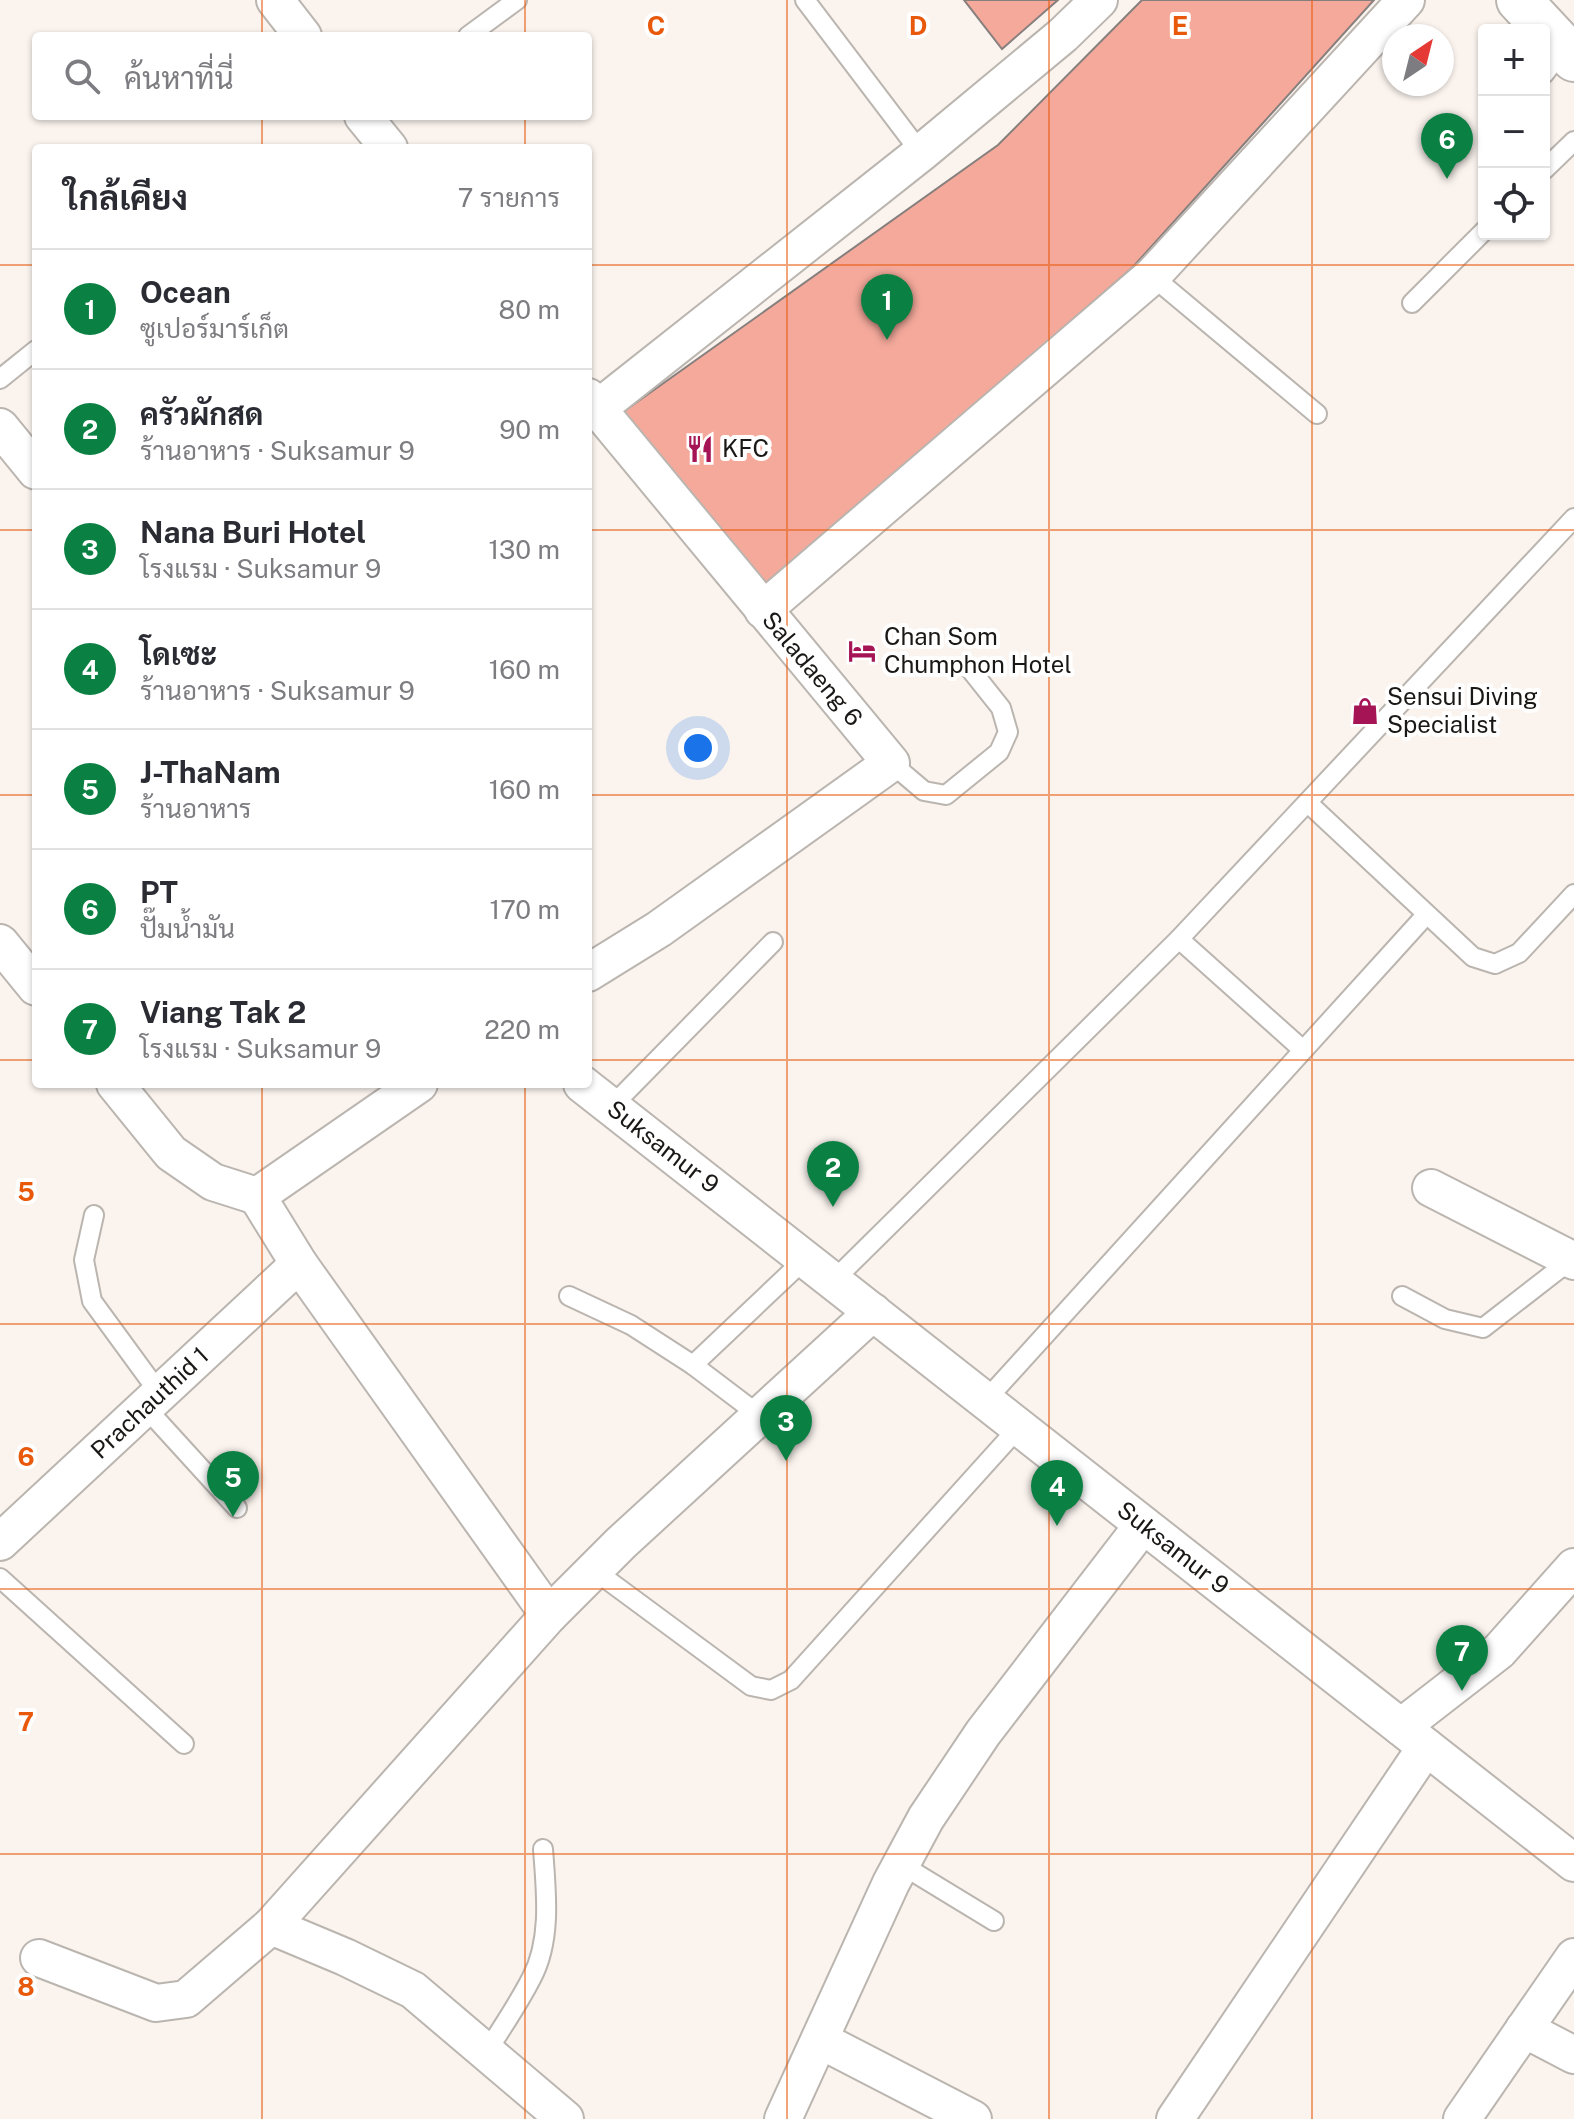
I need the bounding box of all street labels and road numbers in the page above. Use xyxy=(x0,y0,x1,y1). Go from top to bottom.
street label: Saladaeng 6 xyxy=(757,606,869,731)
street label: Suksamur 9 xyxy=(602,1094,725,1198)
street label: Prachauthid 1 xyxy=(85,1341,214,1464)
street label: Suksamur 9 xyxy=(1112,1495,1235,1599)

